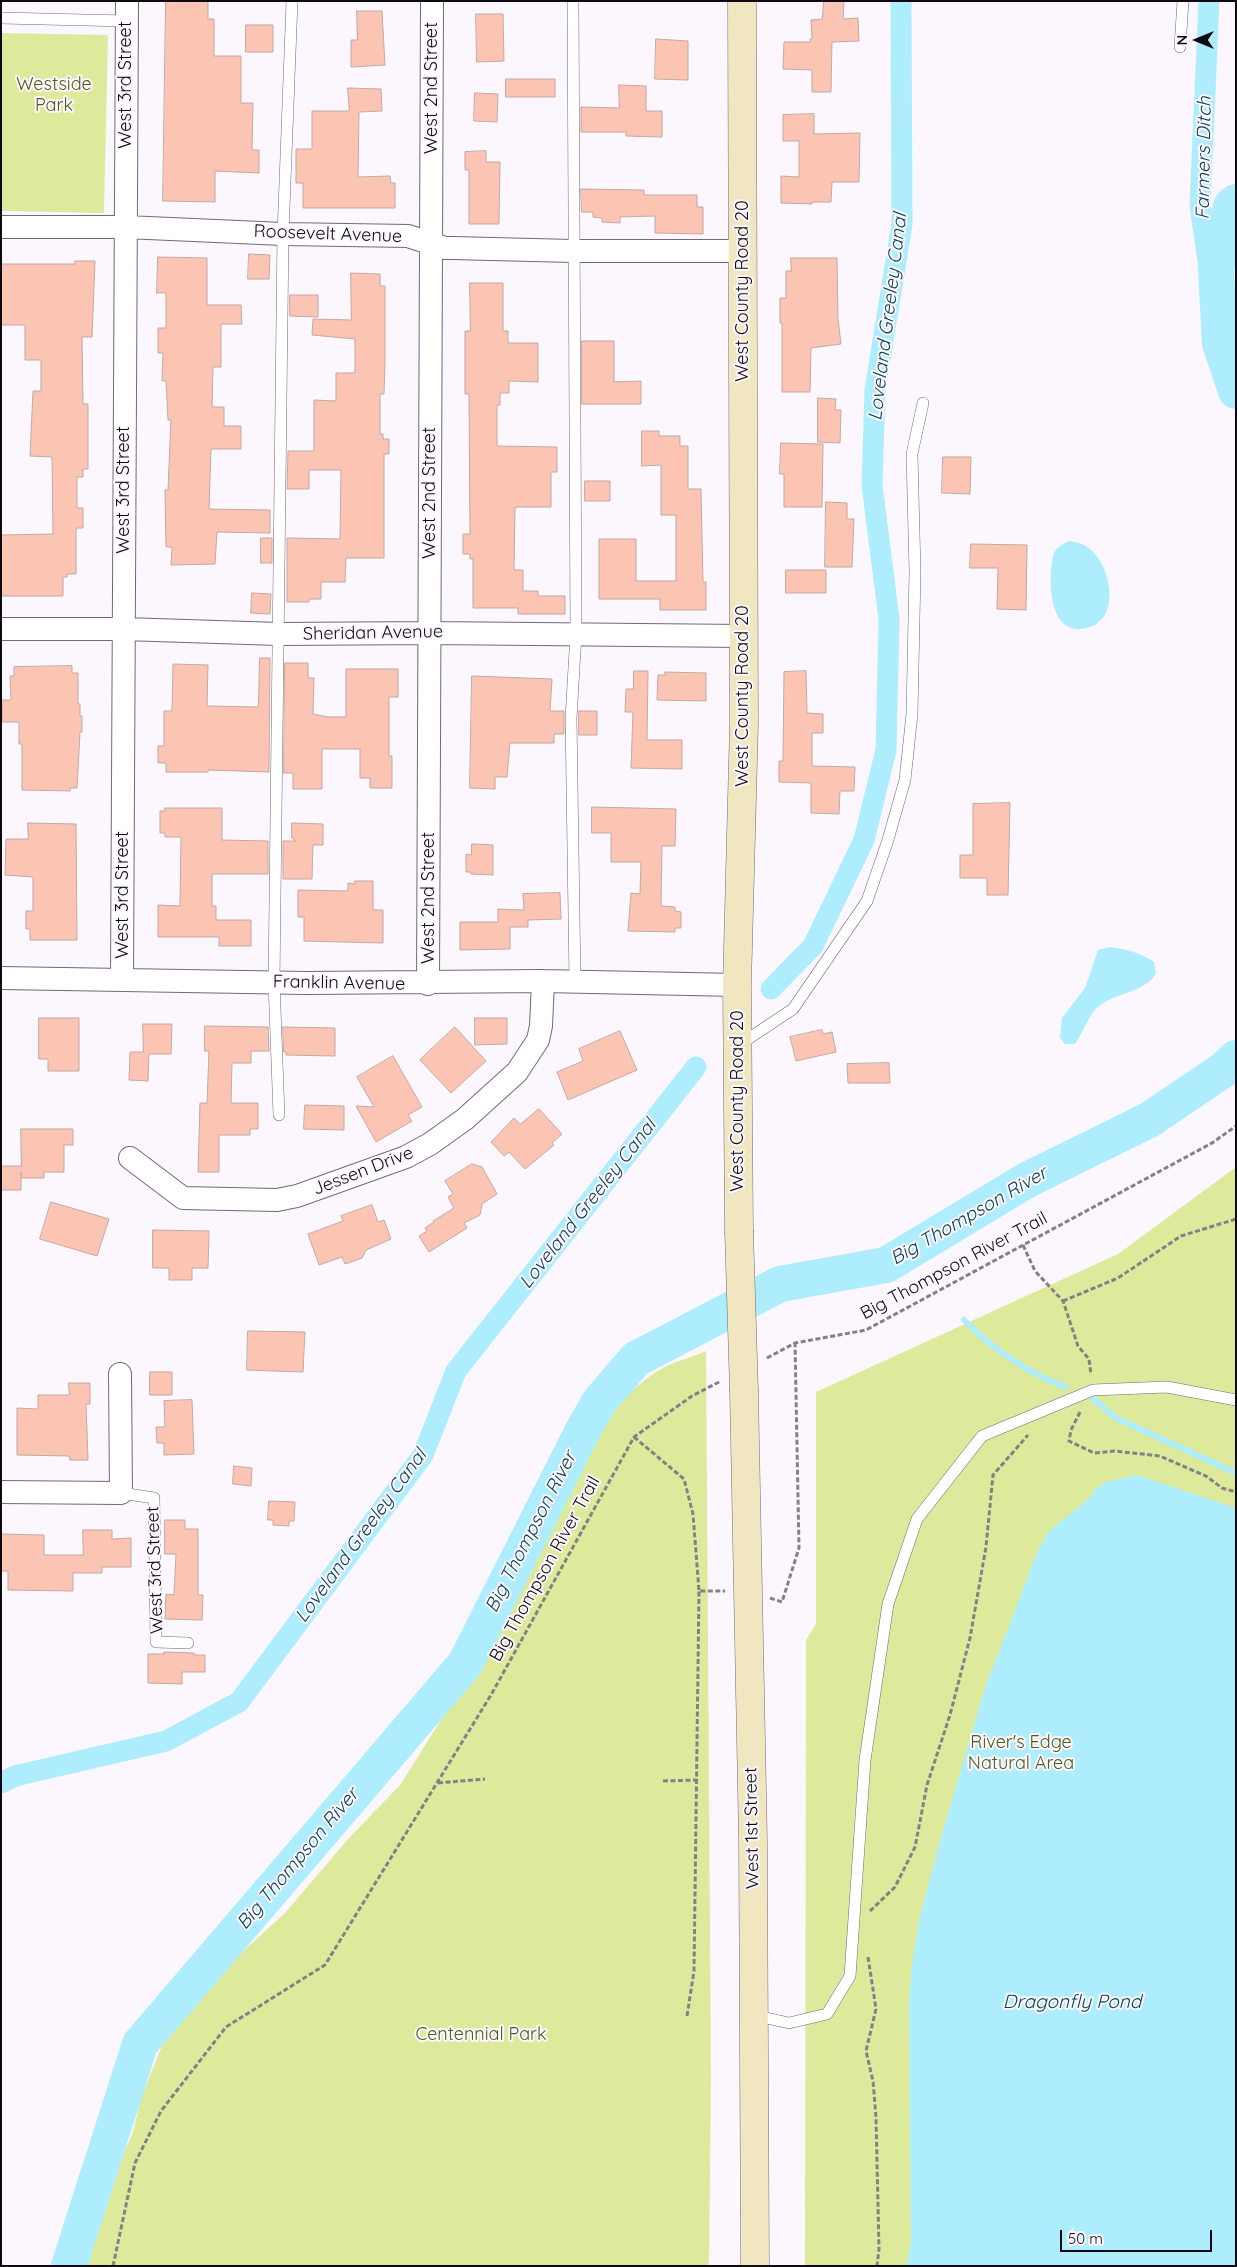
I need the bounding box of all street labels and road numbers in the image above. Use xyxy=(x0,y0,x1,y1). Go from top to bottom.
street label: West 3rd Street xyxy=(115,21,137,149)
street label: West 2nd Street xyxy=(421,22,443,154)
street label: West County Road 20 xyxy=(732,200,754,382)
street label: Roosevelt Avenue xyxy=(253,221,403,247)
street label: West 3rd Street xyxy=(113,426,135,554)
street label: West 2nd Street xyxy=(419,427,441,559)
street label: West County Road 20 xyxy=(732,605,754,787)
street label: Sheridan Avenue xyxy=(303,621,443,645)
street label: West 3rd Street xyxy=(112,831,134,959)
street label: West 2nd Street xyxy=(418,832,440,964)
street label: Franklin Avenue xyxy=(273,971,405,995)
street label: West County Road 20 xyxy=(727,1010,749,1192)
street label: Jessen Drive xyxy=(310,1142,416,1200)
street label: Big Thompson River Trail xyxy=(857,1208,1051,1324)
street label: Big Thompson River Trail xyxy=(485,1473,605,1665)
street label: West 3rd Street xyxy=(142,1506,168,1634)
street label: West 1st Street xyxy=(740,1767,764,1889)

